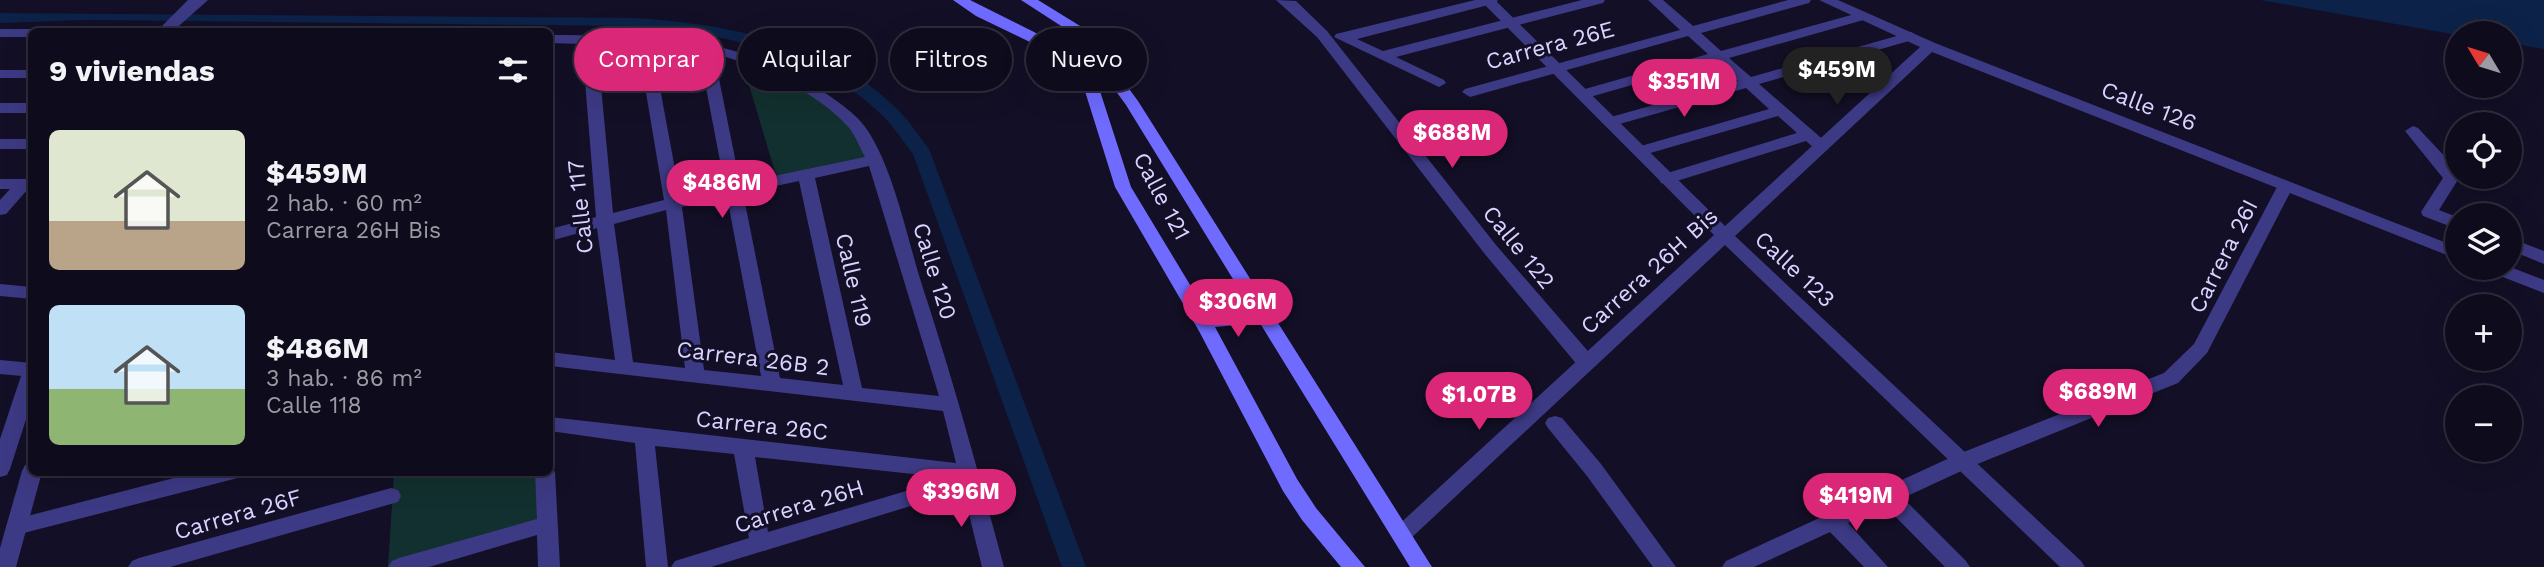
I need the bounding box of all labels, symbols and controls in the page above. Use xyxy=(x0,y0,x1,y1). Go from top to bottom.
street label: Carrera 26E xyxy=(1483,15,1617,76)
north arrow xyxy=(2445,21,2522,98)
map controls xyxy=(2445,21,2522,462)
chip: Comprar xyxy=(574,28,724,91)
chip: Alquilar xyxy=(738,28,876,91)
chip: Filtros xyxy=(890,28,1012,91)
chip: Nuevo xyxy=(1026,28,1147,91)
pin: $459M xyxy=(1788,48,1886,107)
icon: filters xyxy=(494,51,532,89)
text: 9 viviendas xyxy=(49,53,215,88)
text: $459M xyxy=(1798,56,1876,83)
pin: $351M xyxy=(1635,60,1733,119)
text: $351M xyxy=(1648,68,1720,95)
street label: Calle 126 xyxy=(2097,76,2200,137)
pin: $688M xyxy=(1403,110,1501,170)
button: locate xyxy=(2445,112,2522,189)
text: $688M xyxy=(1413,119,1491,146)
street label: Calle 121 xyxy=(1127,148,1196,244)
text: $459M xyxy=(266,155,368,190)
icon: home xyxy=(105,158,189,242)
street label: Calle 117 xyxy=(562,159,599,255)
pin: $486M xyxy=(673,160,771,220)
text: $486M xyxy=(682,169,762,196)
text: 2 hab. · 60 m² xyxy=(266,190,422,217)
street label: Carrera 26I xyxy=(2183,195,2264,318)
street label: Calle 122 xyxy=(1477,200,1560,294)
street label: Carrera 26H Bis xyxy=(1575,203,1723,340)
button: layers xyxy=(2445,203,2522,280)
text: Carrera 26H Bis xyxy=(266,217,441,244)
street label: Calle 120 xyxy=(907,219,962,323)
street label: Calle 123 xyxy=(1749,226,1840,313)
street label: Calle 119 xyxy=(830,230,877,330)
pin: $306M xyxy=(1189,280,1287,339)
text: $306M xyxy=(1199,288,1277,315)
button: + xyxy=(2445,294,2522,371)
text: $486M xyxy=(266,330,369,365)
icon: home xyxy=(105,333,189,417)
street label: Carrera 26B 2 xyxy=(675,336,831,381)
text: 3 hab. · 86 m² xyxy=(266,365,422,392)
pin: $689M xyxy=(2049,370,2147,429)
pin: $1.07B xyxy=(1422,372,1536,432)
text: $689M xyxy=(2059,378,2137,405)
text: $1.07B xyxy=(1441,381,1517,408)
button: − xyxy=(2445,385,2522,462)
text: Calle 118 xyxy=(266,392,362,419)
street label: Carrera 26C xyxy=(694,405,830,446)
pin: $396M xyxy=(912,470,1010,529)
street label: Carrera 26H xyxy=(731,474,867,539)
pin: $419M xyxy=(1807,474,1905,533)
text: $396M xyxy=(922,478,1000,505)
text: $419M xyxy=(1819,482,1893,509)
street label: Carrera 26F xyxy=(171,483,305,546)

